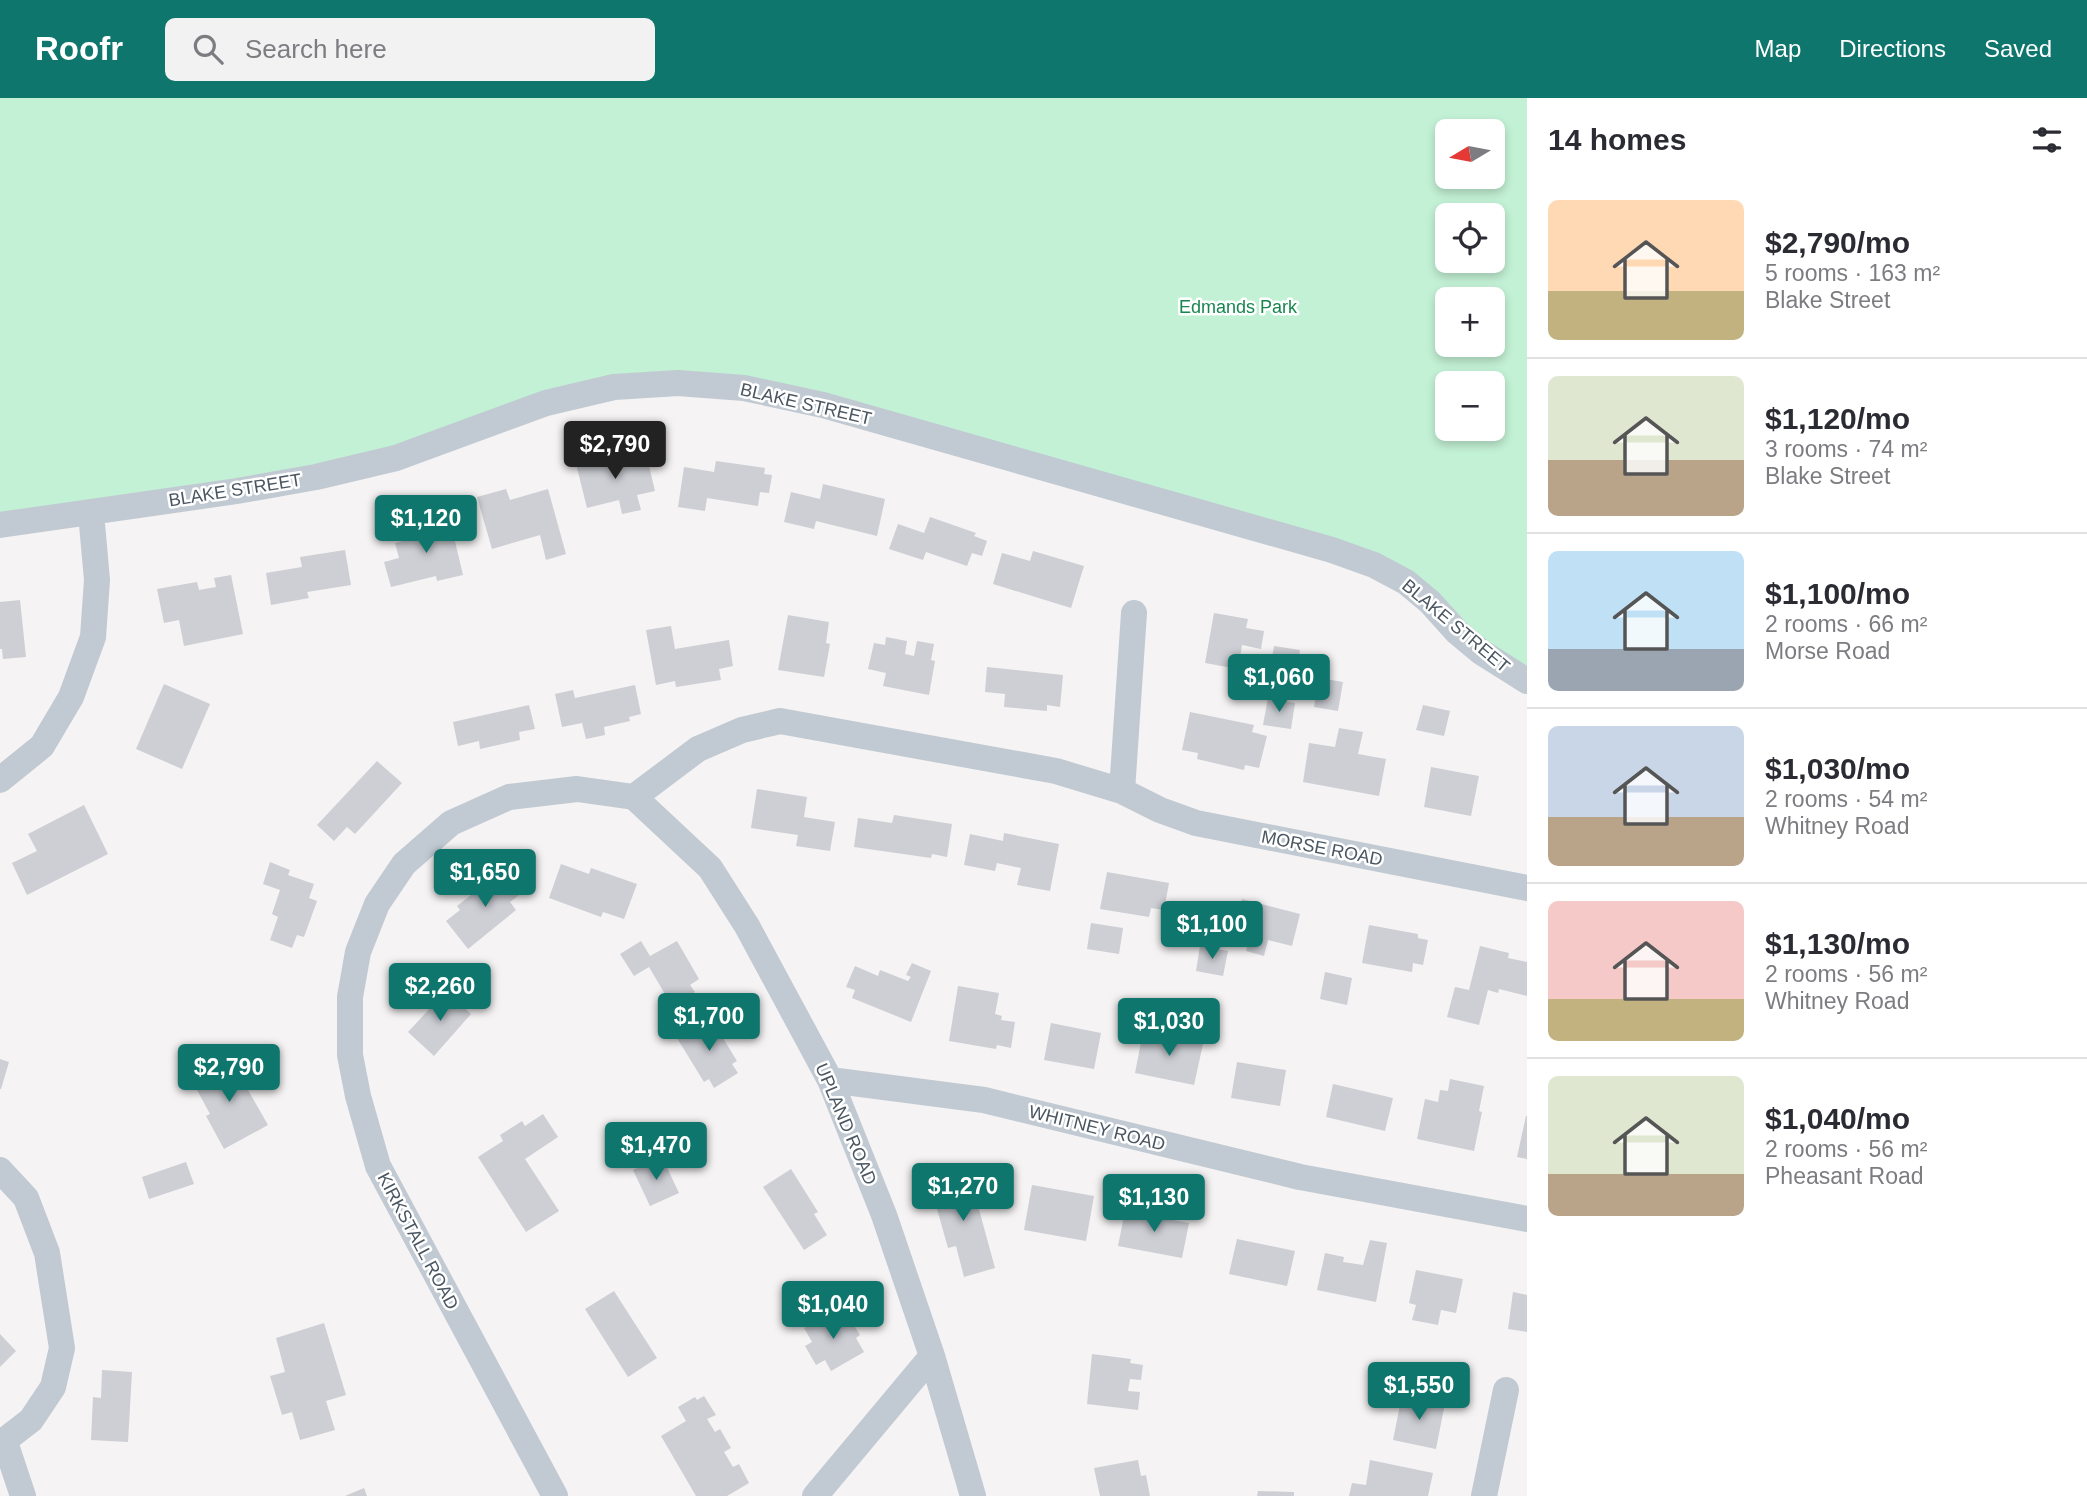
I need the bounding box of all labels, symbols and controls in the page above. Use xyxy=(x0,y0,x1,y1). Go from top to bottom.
search box xyxy=(165,18,655,81)
text: Roofr xyxy=(35,30,123,67)
icon: search xyxy=(189,30,227,68)
text: Search here xyxy=(245,34,387,64)
text: Map xyxy=(1755,35,1801,62)
text: Directions xyxy=(1839,35,1946,62)
text: Saved xyxy=(1984,35,2052,62)
north arrow xyxy=(1435,119,1505,189)
map controls xyxy=(1435,119,1505,441)
icon: filters xyxy=(2028,121,2066,159)
text: 14 homes xyxy=(1548,123,1686,156)
button: locate xyxy=(1435,203,1505,273)
text: $2,790/mo xyxy=(1765,226,1910,259)
icon: home xyxy=(1604,228,1688,312)
text: 5 rooms · 163 m² xyxy=(1765,260,1940,286)
button: + xyxy=(1435,287,1505,357)
text: Blake Street xyxy=(1765,287,1890,313)
park label: Edmands Park xyxy=(1179,297,1298,317)
button: − xyxy=(1435,371,1505,441)
street label: BLAKE STREET xyxy=(738,379,874,429)
text: $1,120/mo xyxy=(1765,402,1910,435)
icon: home xyxy=(1604,404,1688,488)
pin: $2,790 xyxy=(558,422,672,481)
text: $2,790 xyxy=(580,431,650,457)
text: 3 rooms · 74 m² xyxy=(1765,436,1927,462)
text: Blake Street xyxy=(1765,463,1890,489)
street label: BLAKE STREET xyxy=(167,470,303,510)
pin: $1,120 xyxy=(369,496,483,555)
text: $1,120 xyxy=(391,505,461,531)
street label: BLAKE STREET xyxy=(1398,575,1514,677)
text: $1,100/mo xyxy=(1765,577,1910,610)
icon: home xyxy=(1604,579,1688,663)
text: 2 rooms · 66 m² xyxy=(1765,611,1927,637)
text: Morse Road xyxy=(1765,638,1890,664)
pin: $1,060 xyxy=(1222,654,1336,714)
text: $1,060 xyxy=(1244,664,1314,690)
text: $1,030/mo xyxy=(1765,752,1910,785)
icon: home xyxy=(1604,754,1688,838)
text: 2 rooms · 54 m² xyxy=(1765,786,1927,812)
text: Whitney Road xyxy=(1765,813,1909,839)
street label: MORSE ROAD xyxy=(1260,826,1384,870)
pin: $1,650 xyxy=(428,850,542,909)
text: $1,650 xyxy=(450,859,520,885)
pin: $1,100 xyxy=(1155,902,1269,961)
text: $1,100 xyxy=(1177,911,1247,937)
text: $1,130/mo xyxy=(1765,927,1910,960)
icon: home xyxy=(1604,929,1688,1013)
text: 2 rooms · 56 m² xyxy=(1765,961,1927,987)
pin: $2,260 xyxy=(383,964,497,1023)
text: $2,260 xyxy=(405,973,475,999)
text: Whitney Road xyxy=(1765,988,1909,1014)
pin: $1,700 xyxy=(652,993,766,1053)
pin: $1,030 xyxy=(1112,998,1226,1058)
text: $1,700 xyxy=(674,1003,744,1029)
text: $1,030 xyxy=(1134,1008,1204,1034)
pin: $2,790 xyxy=(172,1044,286,1104)
text: $2,790 xyxy=(194,1054,264,1080)
street label: UPLAND ROAD xyxy=(811,1060,881,1188)
street label: WHITNEY ROAD xyxy=(1027,1101,1167,1155)
text: $1,040/mo xyxy=(1765,1102,1910,1135)
icon: home xyxy=(1604,1104,1688,1188)
pin: $1,470 xyxy=(599,1122,713,1182)
text: $1,470 xyxy=(621,1132,691,1158)
text: 2 rooms · 56 m² xyxy=(1765,1136,1927,1162)
text: Pheasant Road xyxy=(1765,1163,1924,1189)
pin: $1,270 xyxy=(906,1164,1020,1223)
street label: KIRKSTALL ROAD xyxy=(373,1169,463,1313)
text: $1,270 xyxy=(928,1173,998,1199)
pin: $1,130 xyxy=(1097,1174,1211,1234)
text: $1,130 xyxy=(1119,1184,1189,1210)
pin: $1,040 xyxy=(776,1282,890,1341)
text: $1,040 xyxy=(798,1291,868,1317)
pin: $1,550 xyxy=(1362,1362,1476,1422)
text: $1,550 xyxy=(1384,1372,1454,1398)

